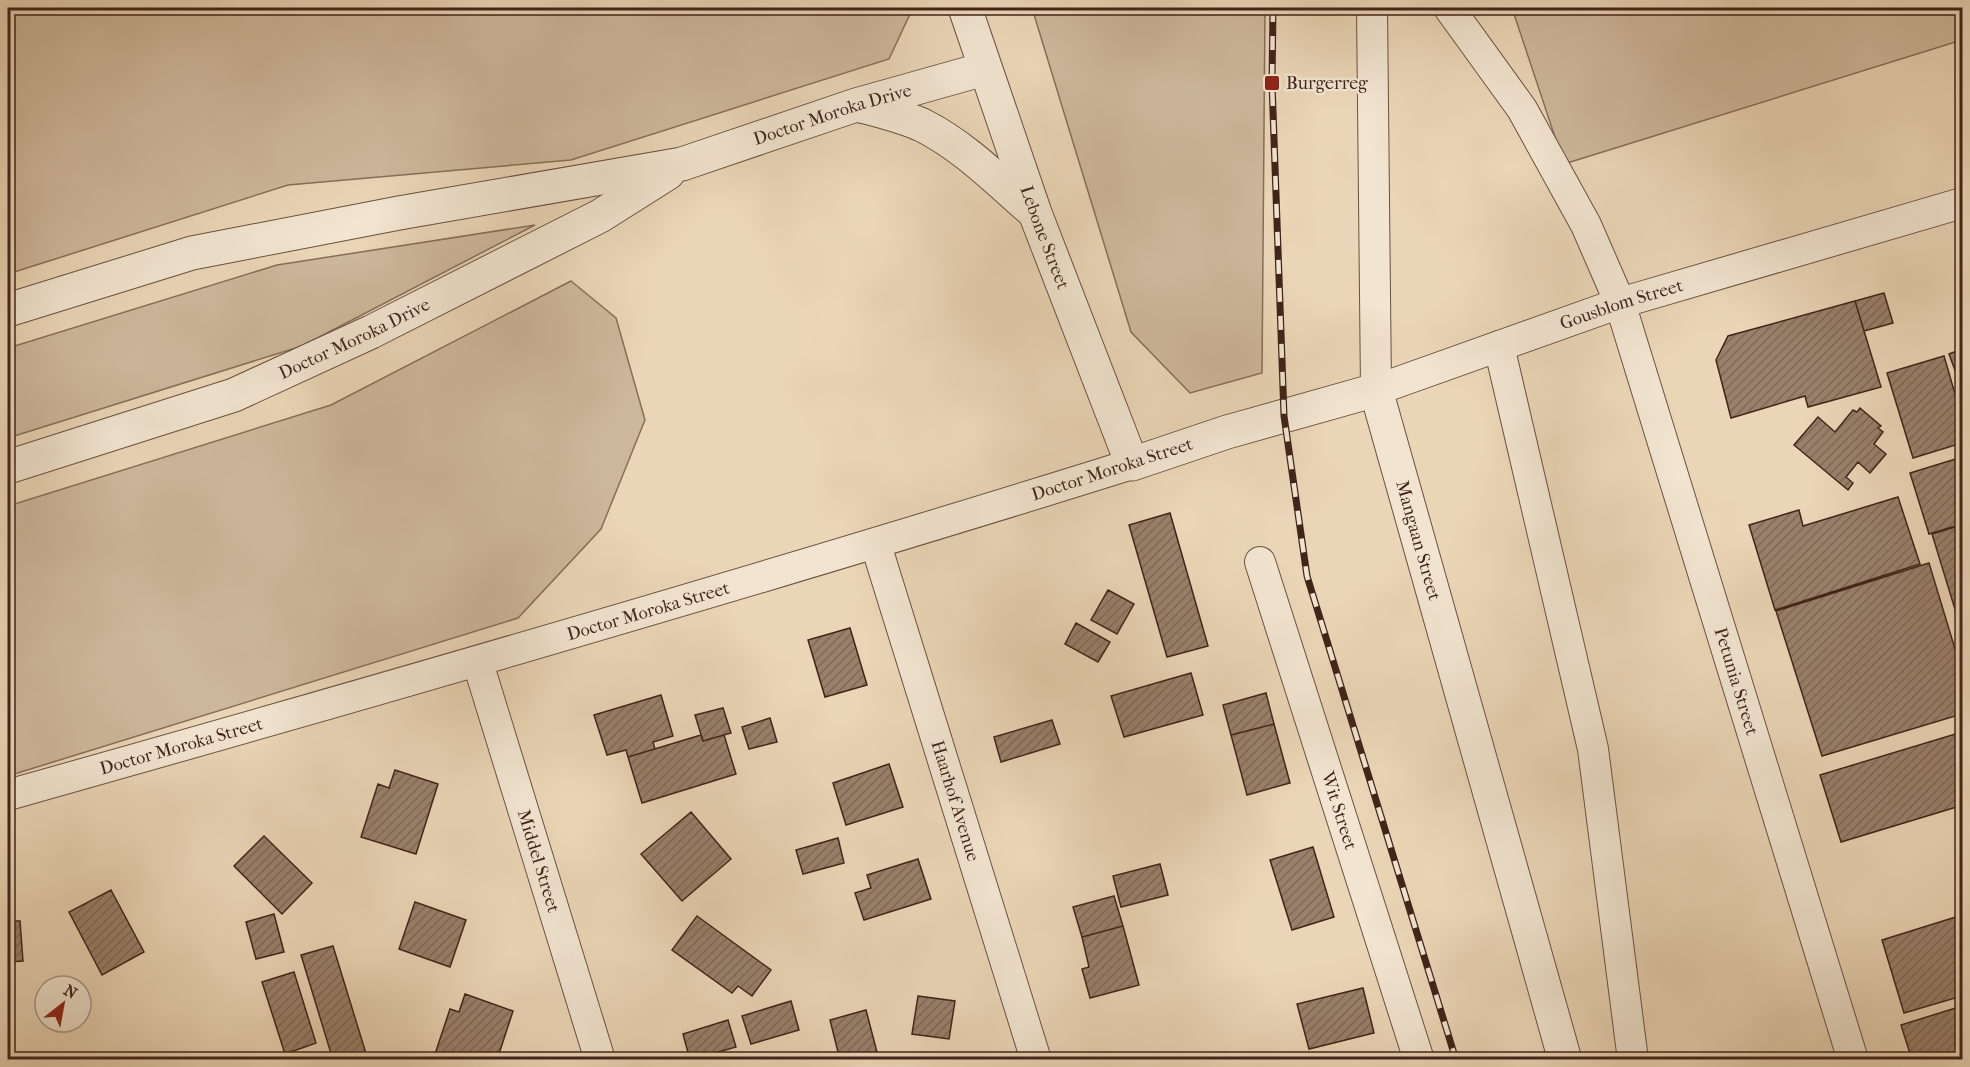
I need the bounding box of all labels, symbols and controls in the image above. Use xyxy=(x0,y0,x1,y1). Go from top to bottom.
place label: Burgerreg xyxy=(1286,73,1368,94)
marker: Burgerreg xyxy=(1263,74,1281,92)
street label: Doctor Moroka Drive xyxy=(751,80,914,150)
street label: Lebone Street xyxy=(1016,183,1074,293)
street label: Gousblom Street xyxy=(1557,275,1686,335)
street label: Doctor Moroka Drive xyxy=(276,294,434,384)
street label: Doctor Moroka Street xyxy=(1029,433,1196,505)
street label: Mangaan Street xyxy=(1391,478,1445,603)
street label: Doctor Moroka Street xyxy=(564,577,733,645)
street label: Petunia Street xyxy=(1710,625,1763,738)
street label: Doctor Moroka Street xyxy=(97,713,266,780)
street label: Haarhof Avenue xyxy=(926,738,984,864)
street label: Wit Street xyxy=(1316,768,1361,853)
street label: Middel Street xyxy=(513,807,564,916)
north arrow xyxy=(33,974,93,1034)
text: N xyxy=(60,980,81,1003)

